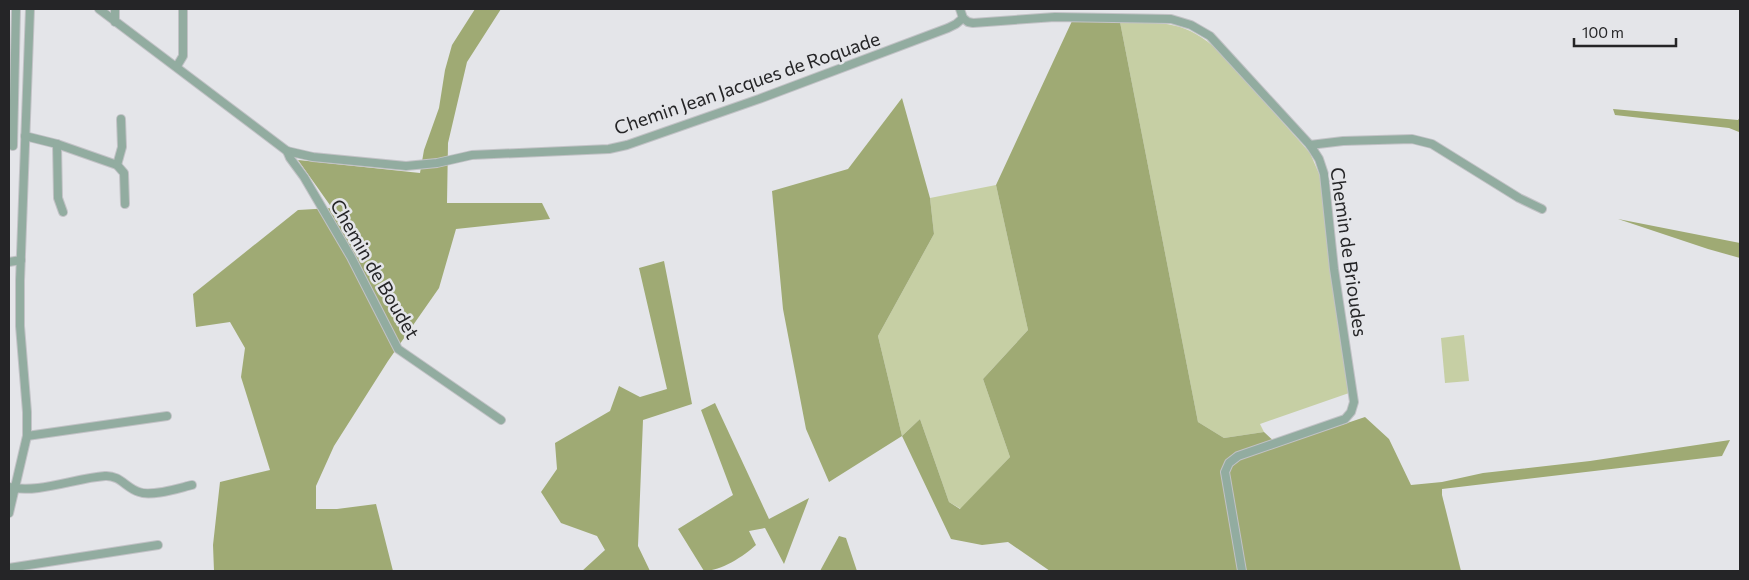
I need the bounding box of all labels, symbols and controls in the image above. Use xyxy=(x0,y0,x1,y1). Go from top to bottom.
scale bar xyxy=(1574,15,1676,47)
text: 100 m xyxy=(1582,23,1624,41)
street label: Chemin Jean Jacques de Roquade xyxy=(611,26,883,139)
street label: Chemin de Brioudes xyxy=(1326,166,1373,338)
street label: Chemin de Boudet xyxy=(326,195,425,343)

